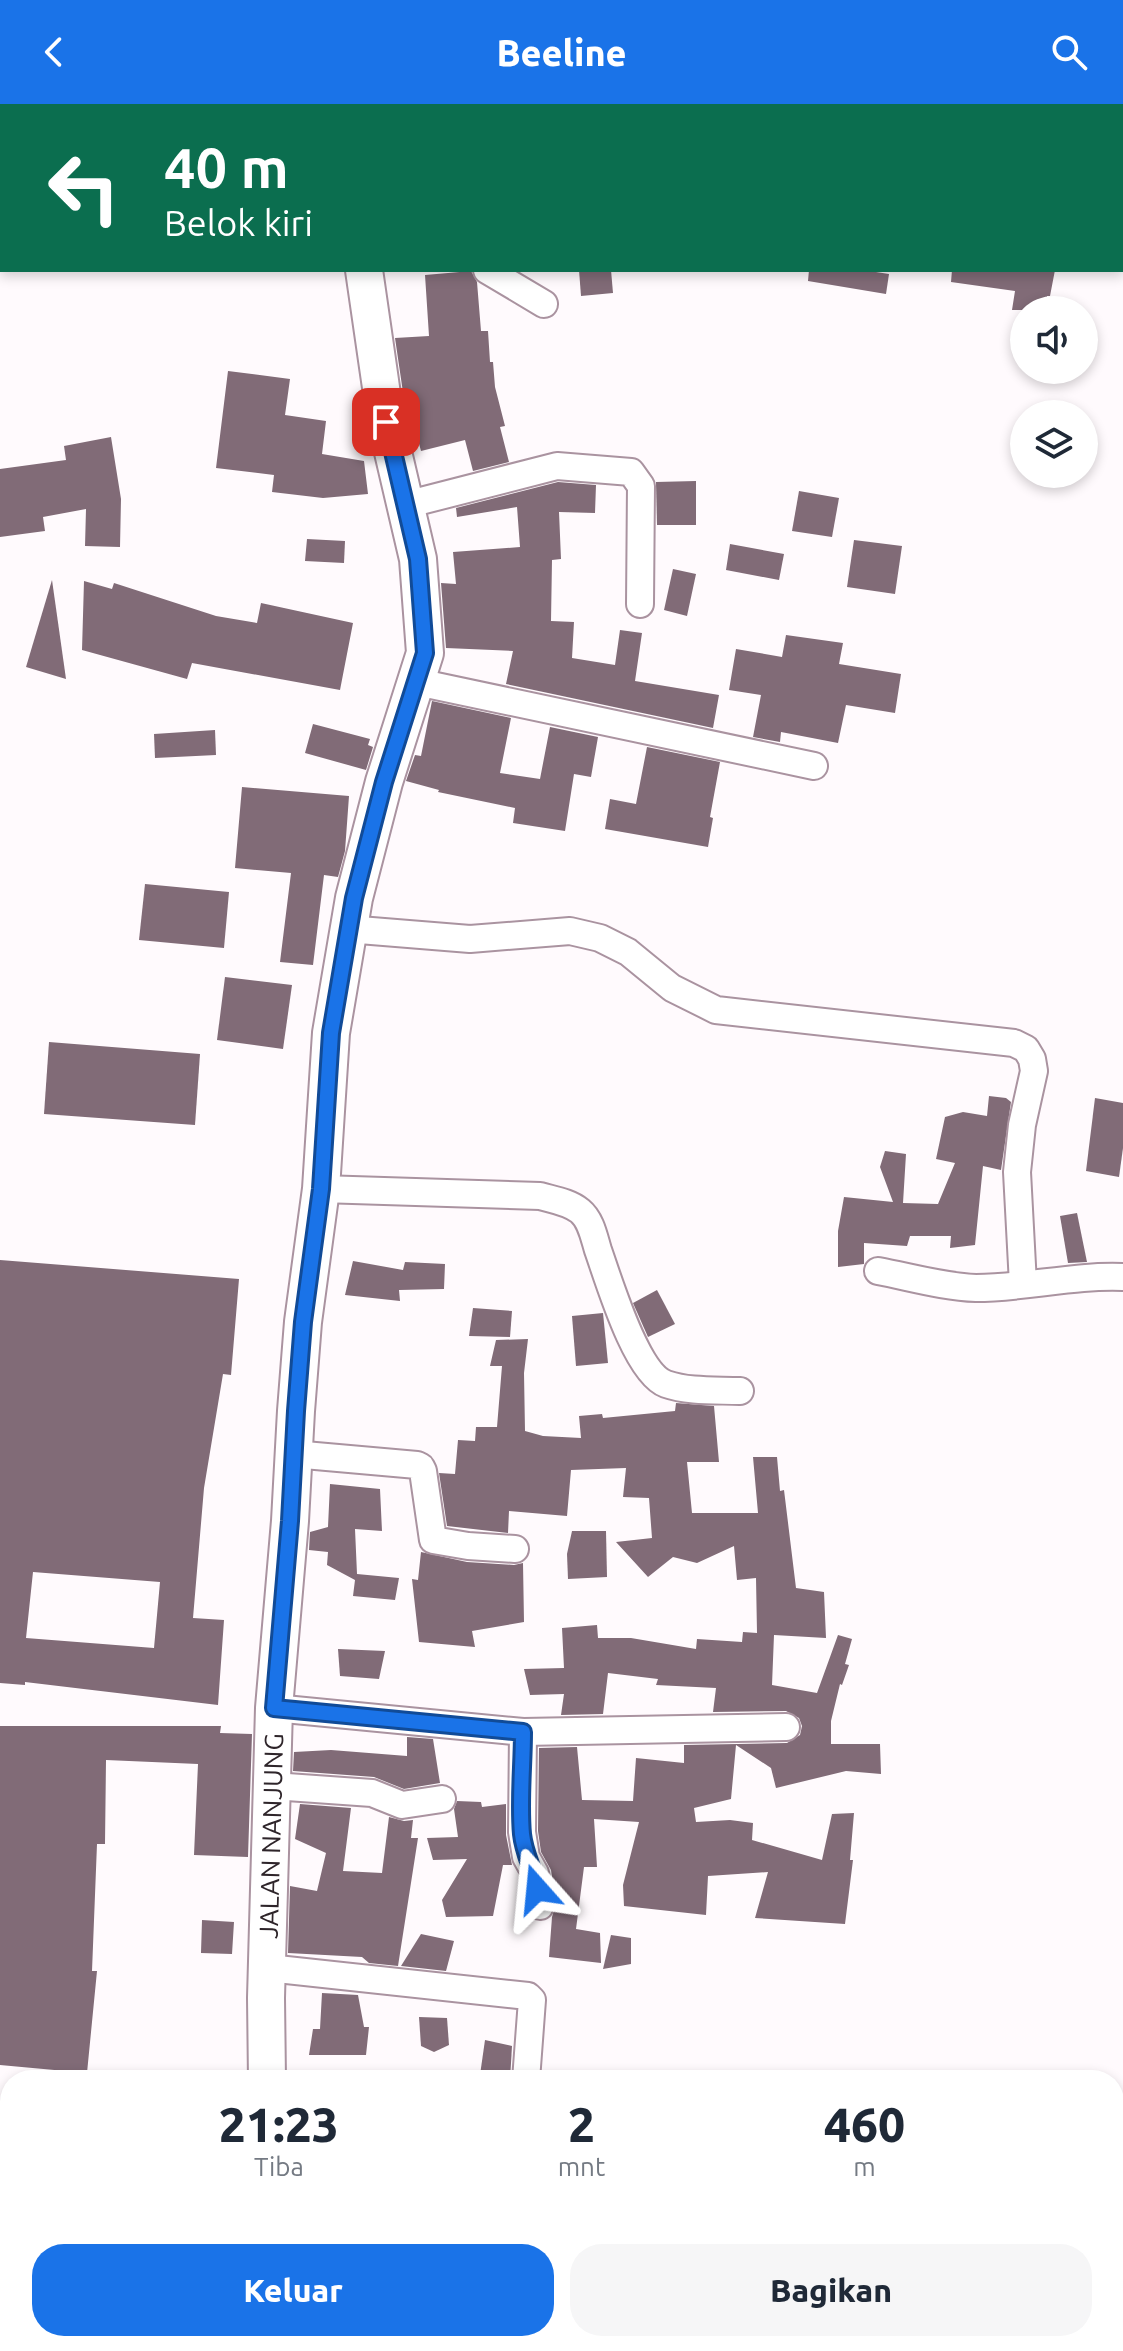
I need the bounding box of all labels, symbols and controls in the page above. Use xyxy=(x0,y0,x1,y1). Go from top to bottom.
icon: back xyxy=(32,30,76,74)
icon: search xyxy=(1047,30,1091,74)
text: Beeline xyxy=(496,32,627,73)
icon: left xyxy=(32,136,136,240)
text: 40 m xyxy=(164,136,289,199)
text: Belok kiri xyxy=(164,202,313,243)
map controls xyxy=(1010,296,1098,488)
button: sound xyxy=(1010,296,1098,384)
pin xyxy=(352,388,420,456)
icon: arrive xyxy=(364,400,408,444)
button: layers xyxy=(1010,400,1098,488)
street label: JALAN NANJUNG xyxy=(253,1733,288,1939)
position arrow xyxy=(495,1847,579,1931)
text: 21:23 xyxy=(219,2097,339,2151)
text: 2 xyxy=(568,2097,595,2151)
text: 460 xyxy=(824,2097,905,2151)
text: Tiba xyxy=(254,2152,304,2181)
text: mnt xyxy=(558,2152,605,2181)
text: m xyxy=(853,2152,876,2181)
button: Keluar xyxy=(32,2244,554,2336)
button: Bagikan xyxy=(570,2244,1092,2336)

